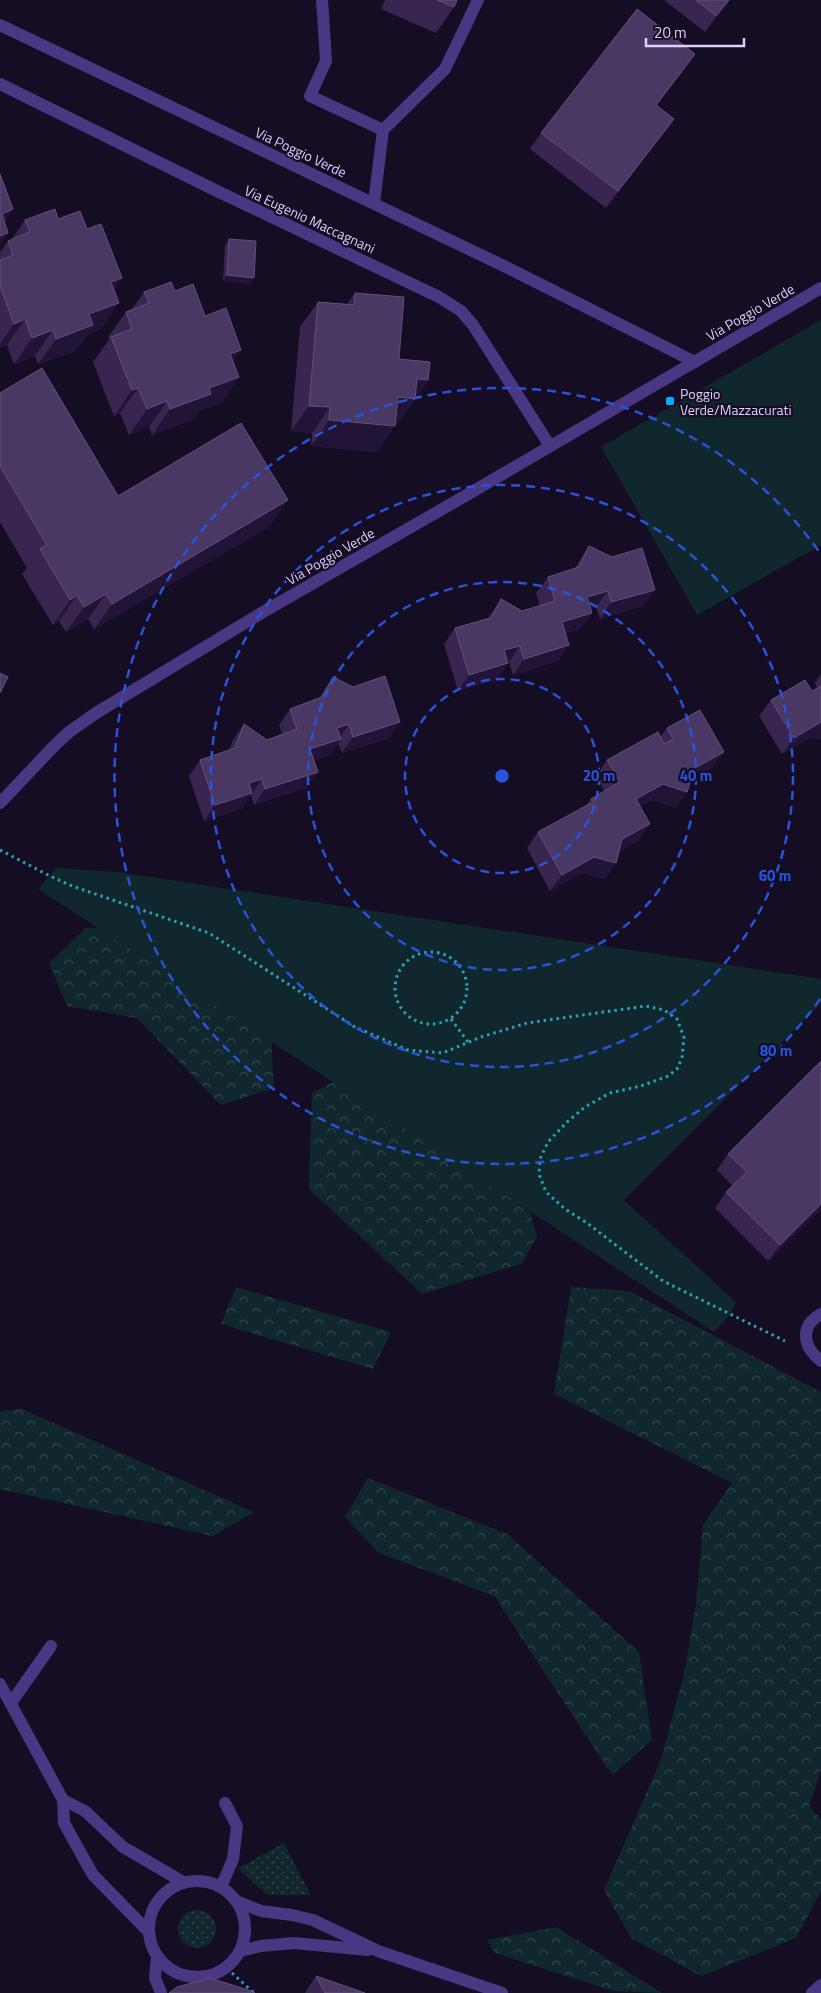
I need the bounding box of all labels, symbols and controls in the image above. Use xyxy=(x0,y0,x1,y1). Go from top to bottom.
scale bar xyxy=(646,15,744,47)
text: 20 m xyxy=(654,21,687,44)
street label: Via Poggio Verde xyxy=(252,122,350,182)
street label: Via Eugenio Maccagnani xyxy=(241,179,379,259)
street label: Via Poggio Verde xyxy=(702,278,798,346)
place label: Poggio Verde/Mazzacurati xyxy=(680,383,792,420)
marker: Poggio Verde/Mazzacurati xyxy=(664,395,676,407)
street label: Via Poggio Verde xyxy=(282,522,378,590)
text: 20 m xyxy=(583,764,615,787)
text: 40 m xyxy=(680,764,712,787)
centre of rings xyxy=(493,767,511,785)
text: 60 m xyxy=(759,864,791,887)
text: 80 m xyxy=(760,1039,792,1062)

